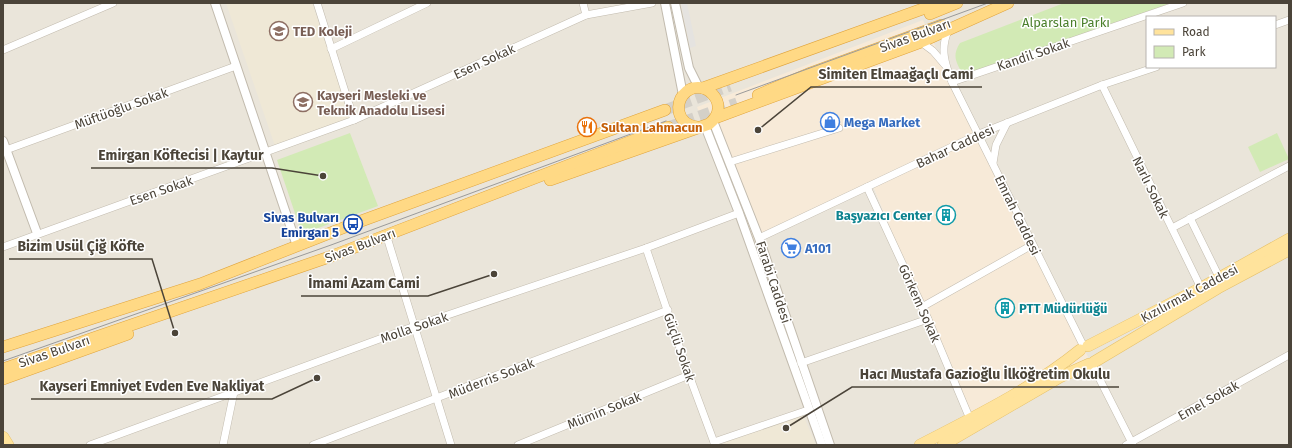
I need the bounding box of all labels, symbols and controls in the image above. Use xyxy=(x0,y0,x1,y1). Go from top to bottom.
park label: Alparslan Parkı xyxy=(1022,15,1110,30)
street label: Sivas Bulvarı xyxy=(878,16,953,55)
legend xyxy=(1146,16,1276,68)
school or university icon: TED Koleji xyxy=(268,20,290,42)
place label: TED Koleji xyxy=(293,24,353,39)
text: Road xyxy=(1182,25,1210,39)
street label: Kandil Sokak xyxy=(995,35,1072,74)
street label: Esen Sokak xyxy=(451,41,518,82)
text: Park xyxy=(1182,45,1206,59)
callout: Simiten Elmaağaçlı Cami xyxy=(811,61,982,87)
text: Simiten Elmaağaçlı Cami xyxy=(819,66,974,84)
street label: Müftüoğlu Sokak xyxy=(72,84,170,132)
place label: Kayseri Mesleki ve Teknik Anadolu Lisesi xyxy=(317,88,445,118)
school or university icon: Kayseri Mesleki ve Teknik Anadolu Lisesi xyxy=(292,91,314,113)
shop icon: Mega Market xyxy=(819,111,841,133)
place label: Mega Market xyxy=(844,115,921,130)
restaurant icon: Sultan Lahmacun xyxy=(576,116,598,138)
place label: Sultan Lahmacun xyxy=(601,120,703,135)
street label: Bahar Caddesi xyxy=(914,122,997,171)
callout: Emirgan Köftecisi | Kaytur xyxy=(91,142,272,168)
text: Emirgan Köftecisi | Kaytur xyxy=(98,147,264,164)
street label: Narlı Sokak xyxy=(1129,154,1172,221)
street label: Esen Sokak xyxy=(128,173,195,208)
street label: Emrah Caddesi xyxy=(992,173,1043,258)
building icon: Başyazıcı Center xyxy=(935,204,957,226)
place label: Başyazıcı Center xyxy=(836,208,933,224)
place label: Sivas Bulvarı Emirgan 5 xyxy=(264,210,339,240)
bus stop icon: Sivas Bulvarı Emirgan 5 xyxy=(342,213,364,235)
street label: Sivas Bulvarı xyxy=(323,225,398,266)
callout: Bizim Usül Çiğ Köfte xyxy=(9,233,152,259)
supermarket icon: A101 xyxy=(780,237,802,259)
text: Bizim Usül Çiğ Köfte xyxy=(17,238,145,256)
street label: Farabi Caddesi xyxy=(753,239,794,325)
place label: A101 xyxy=(804,241,831,256)
street label: Kızılırmak Caddesi xyxy=(1138,261,1240,325)
street label: Görkem Sokak xyxy=(896,262,944,345)
callout: İmami Azam Cami xyxy=(301,270,428,296)
text: İmami Azam Cami xyxy=(308,274,420,292)
building icon: PTT Müdürlüğü xyxy=(994,297,1016,319)
place label: PTT Müdürlüğü xyxy=(1019,301,1107,316)
street label: Molla Sokak xyxy=(378,309,450,346)
street label: Güçlü Sokak xyxy=(661,311,698,384)
street label: Sivas Bulvarı xyxy=(17,332,92,371)
street label: Müderris Sokak xyxy=(446,355,536,402)
callout: Hacı Mustafa Gazioğlu İlköğretim Okulu xyxy=(852,361,1119,387)
text: Hacı Mustafa Gazioğlu İlköğretim Okulu xyxy=(860,365,1110,383)
callout: Kayseri Emniyet Evden Eve Nakliyat xyxy=(31,373,272,399)
street label: Emel Sokak xyxy=(1175,377,1242,423)
text: Kayseri Emniyet Evden Eve Nakliyat xyxy=(39,378,265,395)
street label: Mümin Sokak xyxy=(565,389,644,432)

